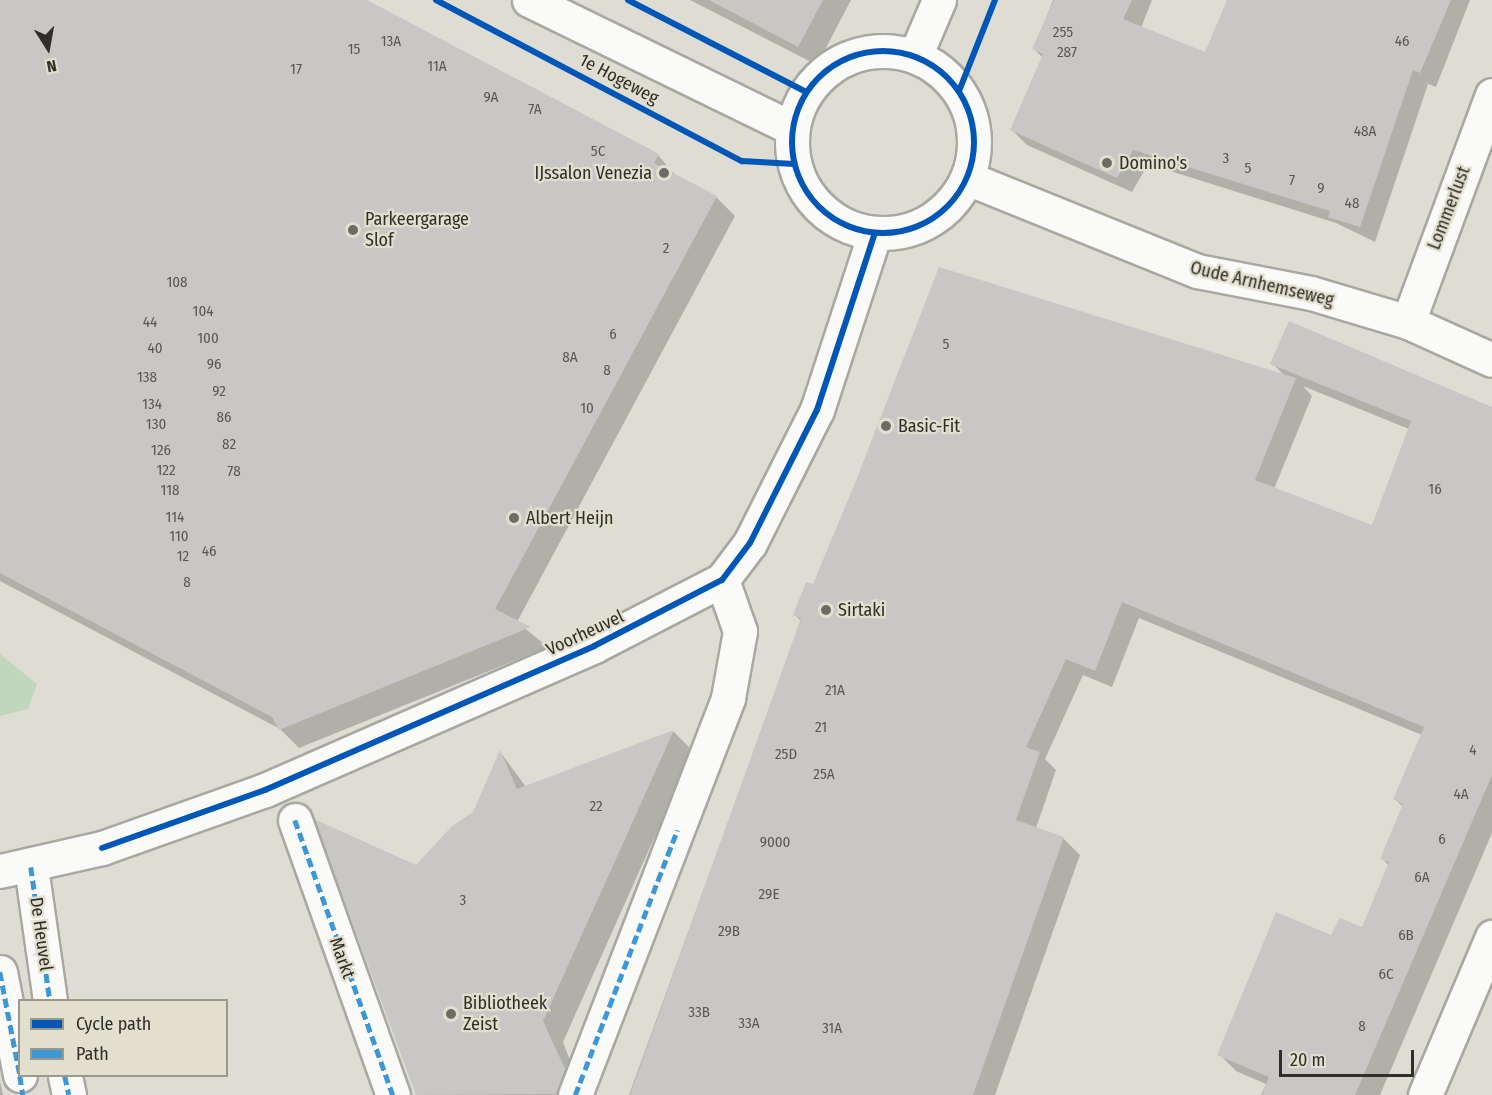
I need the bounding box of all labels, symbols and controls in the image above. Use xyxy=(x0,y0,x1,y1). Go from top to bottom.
north arrow xyxy=(18,18,78,78)
house number: 255 xyxy=(1053,24,1073,42)
house number: 13A xyxy=(381,33,401,51)
house number: 46 xyxy=(1395,33,1409,51)
house number: 15 xyxy=(348,41,360,59)
house number: 287 xyxy=(1057,44,1077,62)
street label: 1e Hogeweg xyxy=(576,49,662,109)
text: N xyxy=(45,56,58,76)
house number: 11A xyxy=(427,58,447,76)
house number: 17 xyxy=(290,61,302,79)
house number: 9A xyxy=(483,89,499,107)
house number: 7A xyxy=(528,101,542,119)
house number: 48A xyxy=(1354,123,1376,141)
house number: 5C xyxy=(591,143,605,161)
house number: 3 xyxy=(1223,150,1229,168)
place label: Domino's xyxy=(1119,152,1187,174)
marker: Domino's xyxy=(1100,156,1114,170)
house number: 5 xyxy=(1245,160,1251,178)
place label: IJssalon Venezia xyxy=(534,162,652,184)
street label: Lommerlust xyxy=(1423,163,1475,253)
marker: IJssalon Venezia xyxy=(657,166,671,180)
house number: 7 xyxy=(1289,172,1295,190)
house number: 9 xyxy=(1317,180,1325,198)
house number: 48 xyxy=(1345,195,1359,213)
place label: Parkeergarage Slof xyxy=(365,209,469,252)
marker: Parkeergarage Slof xyxy=(346,223,360,237)
house number: 2 xyxy=(663,240,669,258)
street label: Oude Arnhemseweg xyxy=(1188,257,1336,311)
house number: 108 xyxy=(166,274,188,292)
house number: 104 xyxy=(193,303,213,321)
house number: 44 xyxy=(143,314,157,332)
house number: 6 xyxy=(609,326,617,344)
house number: 100 xyxy=(197,330,219,348)
house number: 5 xyxy=(943,336,949,354)
house number: 40 xyxy=(147,340,163,358)
house number: 8A xyxy=(562,349,578,367)
house number: 96 xyxy=(207,356,221,374)
house number: 8 xyxy=(603,362,611,380)
house number: 138 xyxy=(137,369,157,387)
house number: 92 xyxy=(212,383,226,401)
house number: 134 xyxy=(142,396,162,414)
house number: 10 xyxy=(580,400,594,418)
house number: 86 xyxy=(217,409,231,427)
place label: Basic-Fit xyxy=(898,415,960,437)
house number: 130 xyxy=(146,416,166,434)
marker: Basic-Fit xyxy=(879,419,893,433)
house number: 82 xyxy=(222,436,236,454)
house number: 126 xyxy=(151,442,171,460)
house number: 122 xyxy=(156,462,176,480)
house number: 78 xyxy=(227,463,241,481)
house number: 16 xyxy=(1428,481,1442,499)
house number: 118 xyxy=(161,482,179,500)
place label: Albert Heijn xyxy=(526,507,613,529)
house number: 114 xyxy=(166,509,184,527)
marker: Albert Heijn xyxy=(507,511,521,525)
house number: 110 xyxy=(169,528,189,546)
house number: 46 xyxy=(202,543,216,561)
house number: 12 xyxy=(177,548,189,566)
house number: 8 xyxy=(183,574,191,592)
place label: Sirtaki xyxy=(838,599,885,621)
marker: Sirtaki xyxy=(819,603,833,617)
street label: Voorheuvel xyxy=(543,606,627,660)
house number: 21A xyxy=(825,682,845,700)
house number: 21 xyxy=(815,719,827,737)
house number: 4 xyxy=(1469,742,1477,760)
house number: 25D xyxy=(775,746,797,764)
house number: 25A xyxy=(813,766,835,784)
house number: 4A xyxy=(1453,786,1469,804)
house number: 22 xyxy=(589,798,603,816)
house number: 6 xyxy=(1438,831,1446,849)
house number: 9000 xyxy=(760,834,790,852)
house number: 6A xyxy=(1414,869,1430,887)
house number: 29E xyxy=(759,886,779,904)
house number: 3 xyxy=(460,892,466,910)
street label: De Heuvel xyxy=(25,896,57,972)
house number: 29B xyxy=(718,923,740,941)
house number: 6B xyxy=(1398,927,1414,945)
street label: Markt xyxy=(325,934,359,982)
house number: 6C xyxy=(1378,966,1394,984)
place label: Bibliotheek Zeist xyxy=(463,993,547,1036)
legend xyxy=(18,999,228,1077)
house number: 33B xyxy=(688,1004,710,1022)
marker: Bibliotheek Zeist xyxy=(444,1007,458,1021)
text: Cycle path xyxy=(76,1013,151,1035)
house number: 33A xyxy=(738,1015,760,1033)
house number: 8 xyxy=(1358,1018,1366,1036)
house number: 31A xyxy=(822,1020,842,1038)
scale bar xyxy=(1282,1038,1417,1076)
text: Path xyxy=(76,1043,109,1065)
text: 20 m xyxy=(1290,1049,1325,1071)

